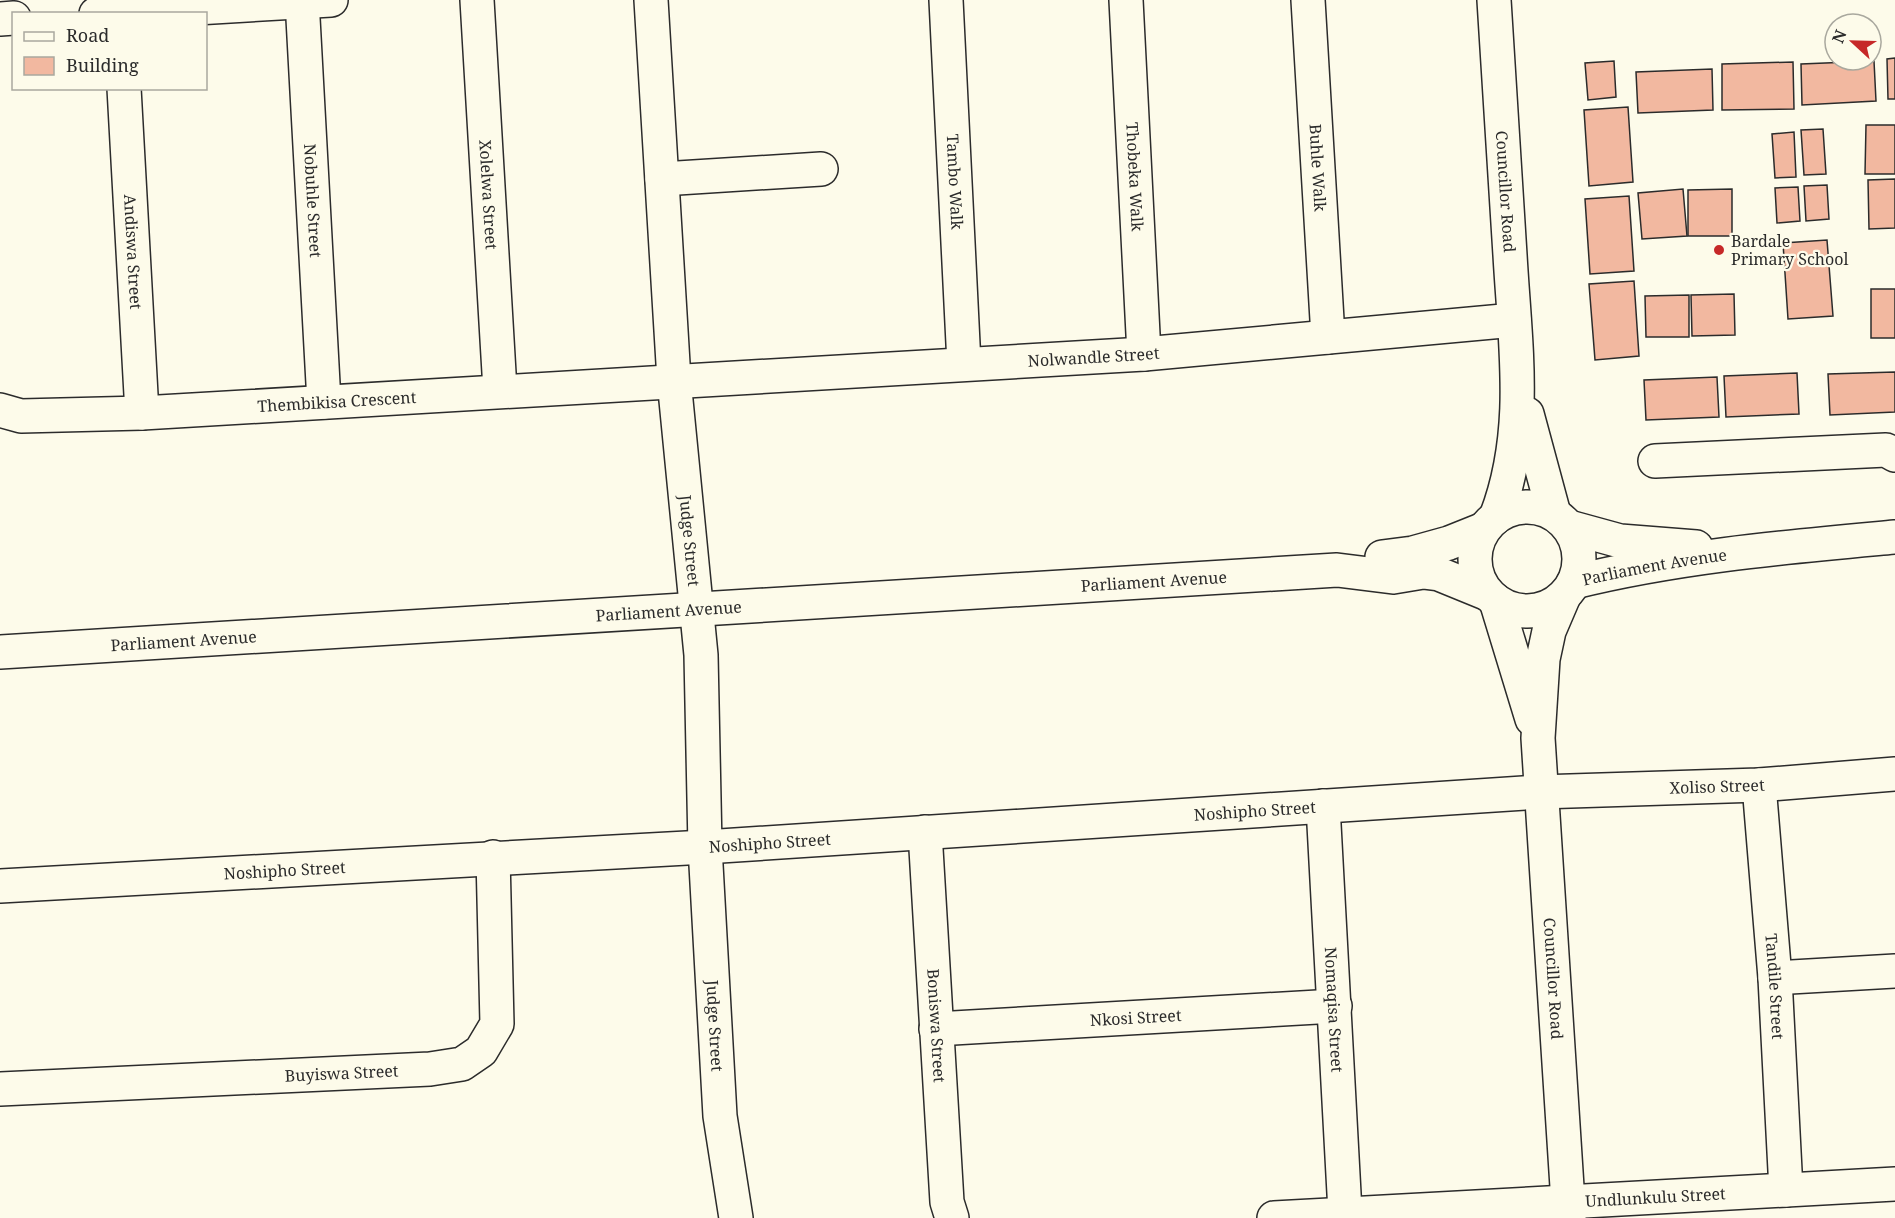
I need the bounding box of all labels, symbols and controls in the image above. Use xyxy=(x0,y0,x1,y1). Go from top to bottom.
legend xyxy=(12,12,207,90)
north arrow xyxy=(1823,12,1883,72)
text: Road xyxy=(66,23,109,47)
text: N xyxy=(1827,26,1852,46)
text: Building xyxy=(66,53,139,77)
street label: Thobeka Walk xyxy=(1121,122,1149,232)
street label: Buhle Walk xyxy=(1304,123,1332,213)
street label: Councillor Road xyxy=(1491,130,1521,253)
street label: Tambo Walk xyxy=(942,133,968,231)
street label: Xolelwa Street xyxy=(474,139,503,251)
street label: Nobuhle Street xyxy=(299,143,327,259)
street label: Andiswa Street xyxy=(119,194,147,310)
place label: Bardale Primary School xyxy=(1731,230,1848,270)
marker: Bardale Primary School xyxy=(1712,243,1726,257)
street label: Nolwandle Street xyxy=(1027,342,1161,372)
street label: Thembikisa Crescent xyxy=(257,386,417,417)
street label: Judge Street xyxy=(674,493,705,588)
street label: Parliament Avenue xyxy=(1580,543,1728,591)
street label: Parliament Avenue xyxy=(1080,566,1228,597)
street label: Parliament Avenue xyxy=(595,596,742,626)
street label: Parliament Avenue xyxy=(110,625,257,656)
street label: Xoliso Street xyxy=(1669,774,1766,799)
street label: Noshipho Street xyxy=(1193,796,1317,826)
street label: Noshipho Street xyxy=(708,828,832,858)
street label: Noshipho Street xyxy=(223,856,346,885)
street label: Councillor Road xyxy=(1539,917,1568,1040)
street label: Tandile Street xyxy=(1760,933,1789,1040)
street label: Nomaqisa Street xyxy=(1320,946,1348,1073)
street label: Boniswa Street xyxy=(922,968,951,1084)
street label: Judge Street xyxy=(701,978,729,1072)
street label: Nkosi Street xyxy=(1089,1004,1182,1031)
street label: Buyiswa Street xyxy=(284,1059,399,1087)
street label: Undlunkulu Street xyxy=(1585,1182,1727,1212)

